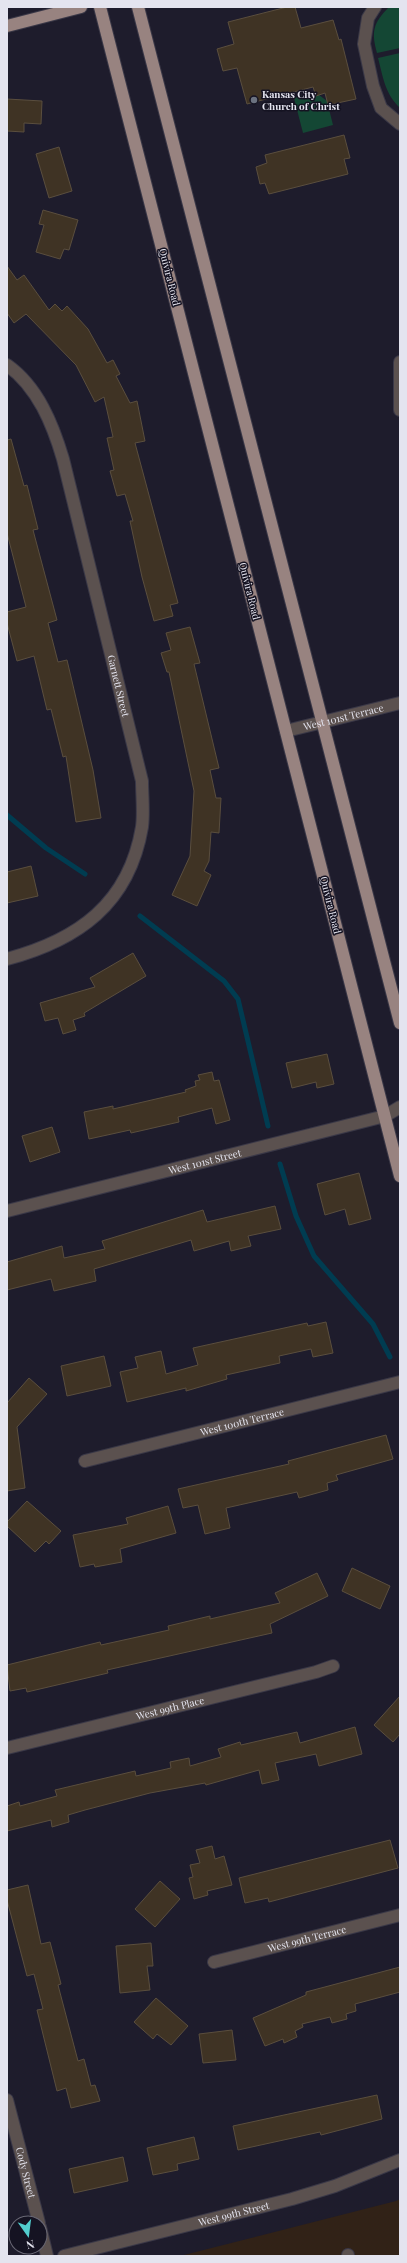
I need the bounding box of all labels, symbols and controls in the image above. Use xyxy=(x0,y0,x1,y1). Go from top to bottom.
place label: Kansas City Church of Christ xyxy=(262,87,340,113)
marker: Kansas City Church of Christ xyxy=(249,95,259,105)
street label: Quivira Road xyxy=(156,247,184,307)
street label: Quivira Road xyxy=(236,561,264,621)
street label: Garnett Street xyxy=(104,653,133,719)
street label: West 101st Terrace xyxy=(301,700,385,734)
street label: Quivira Road xyxy=(317,875,345,935)
street label: West 101st Street xyxy=(166,1145,243,1177)
street label: West 100th Terrace xyxy=(198,1404,285,1439)
street label: West 99th Place xyxy=(134,1693,206,1723)
street label: West 99th Terrace xyxy=(265,1922,348,1955)
street label: Cody Street xyxy=(13,2145,39,2200)
street label: West 99th Street xyxy=(196,2198,271,2229)
north arrow xyxy=(8,2215,48,2255)
text: N xyxy=(25,2237,36,2253)

